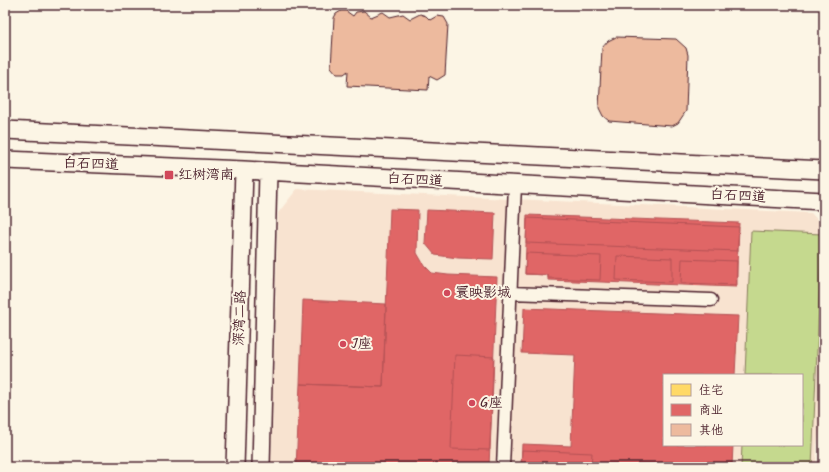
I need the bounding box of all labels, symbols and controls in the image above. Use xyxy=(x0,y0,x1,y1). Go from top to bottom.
street label: 白石四道 xyxy=(63,152,119,176)
place label: 红树湾南 xyxy=(178,164,234,186)
street label: 白石四道 xyxy=(386,168,444,192)
marker: 红树湾南 xyxy=(163,169,175,181)
street label: 白石四道 xyxy=(709,184,767,208)
place label: 寰映影城 xyxy=(455,282,511,304)
marker: 寰映影城 xyxy=(442,288,452,298)
street label: 深湾二路 xyxy=(228,290,252,346)
place label: J座 xyxy=(351,333,372,355)
marker: J座 xyxy=(338,339,348,349)
legend xyxy=(663,374,803,446)
text: 住宅 xyxy=(699,381,723,400)
place label: G座 xyxy=(480,392,503,414)
marker: G座 xyxy=(467,398,477,408)
text: 商业 xyxy=(699,401,723,420)
text: 其他 xyxy=(699,421,723,440)

